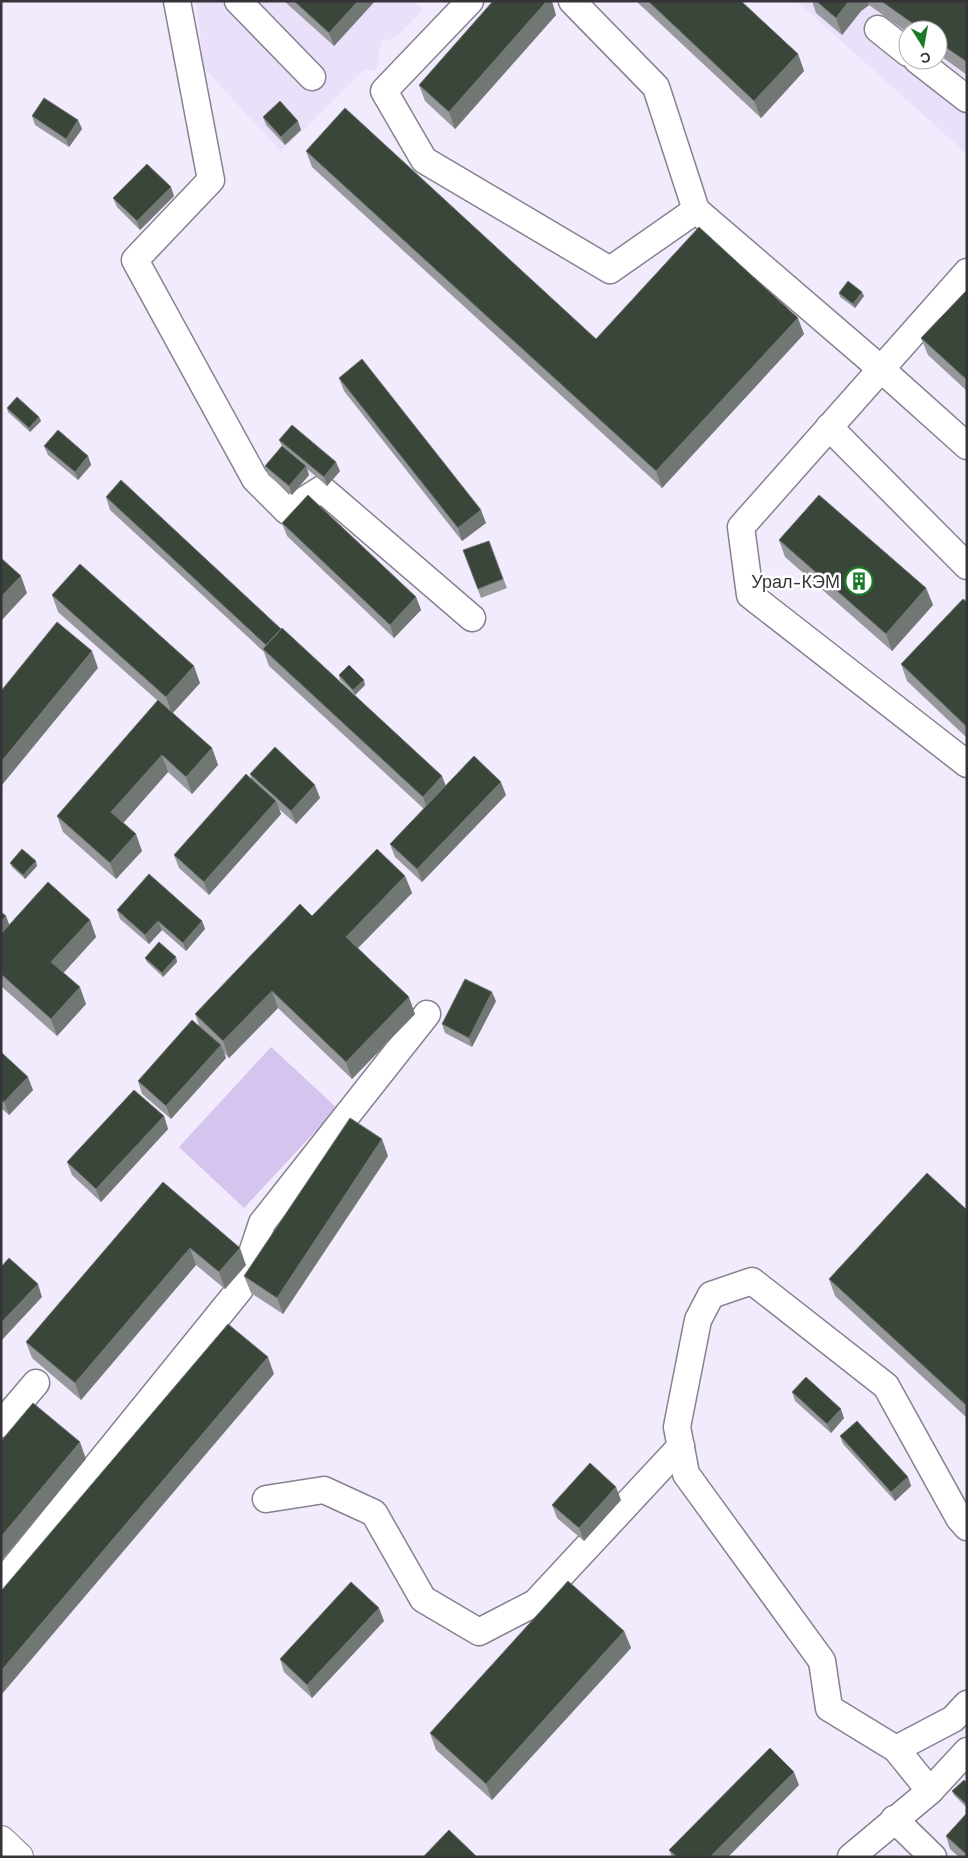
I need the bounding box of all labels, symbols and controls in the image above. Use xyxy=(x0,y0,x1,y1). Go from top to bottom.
north arrow xyxy=(898,20,948,70)
text: С xyxy=(919,49,932,67)
building icon: Урал-КЭМ xyxy=(844,566,874,596)
place label: Урал-КЭМ xyxy=(751,571,840,592)

